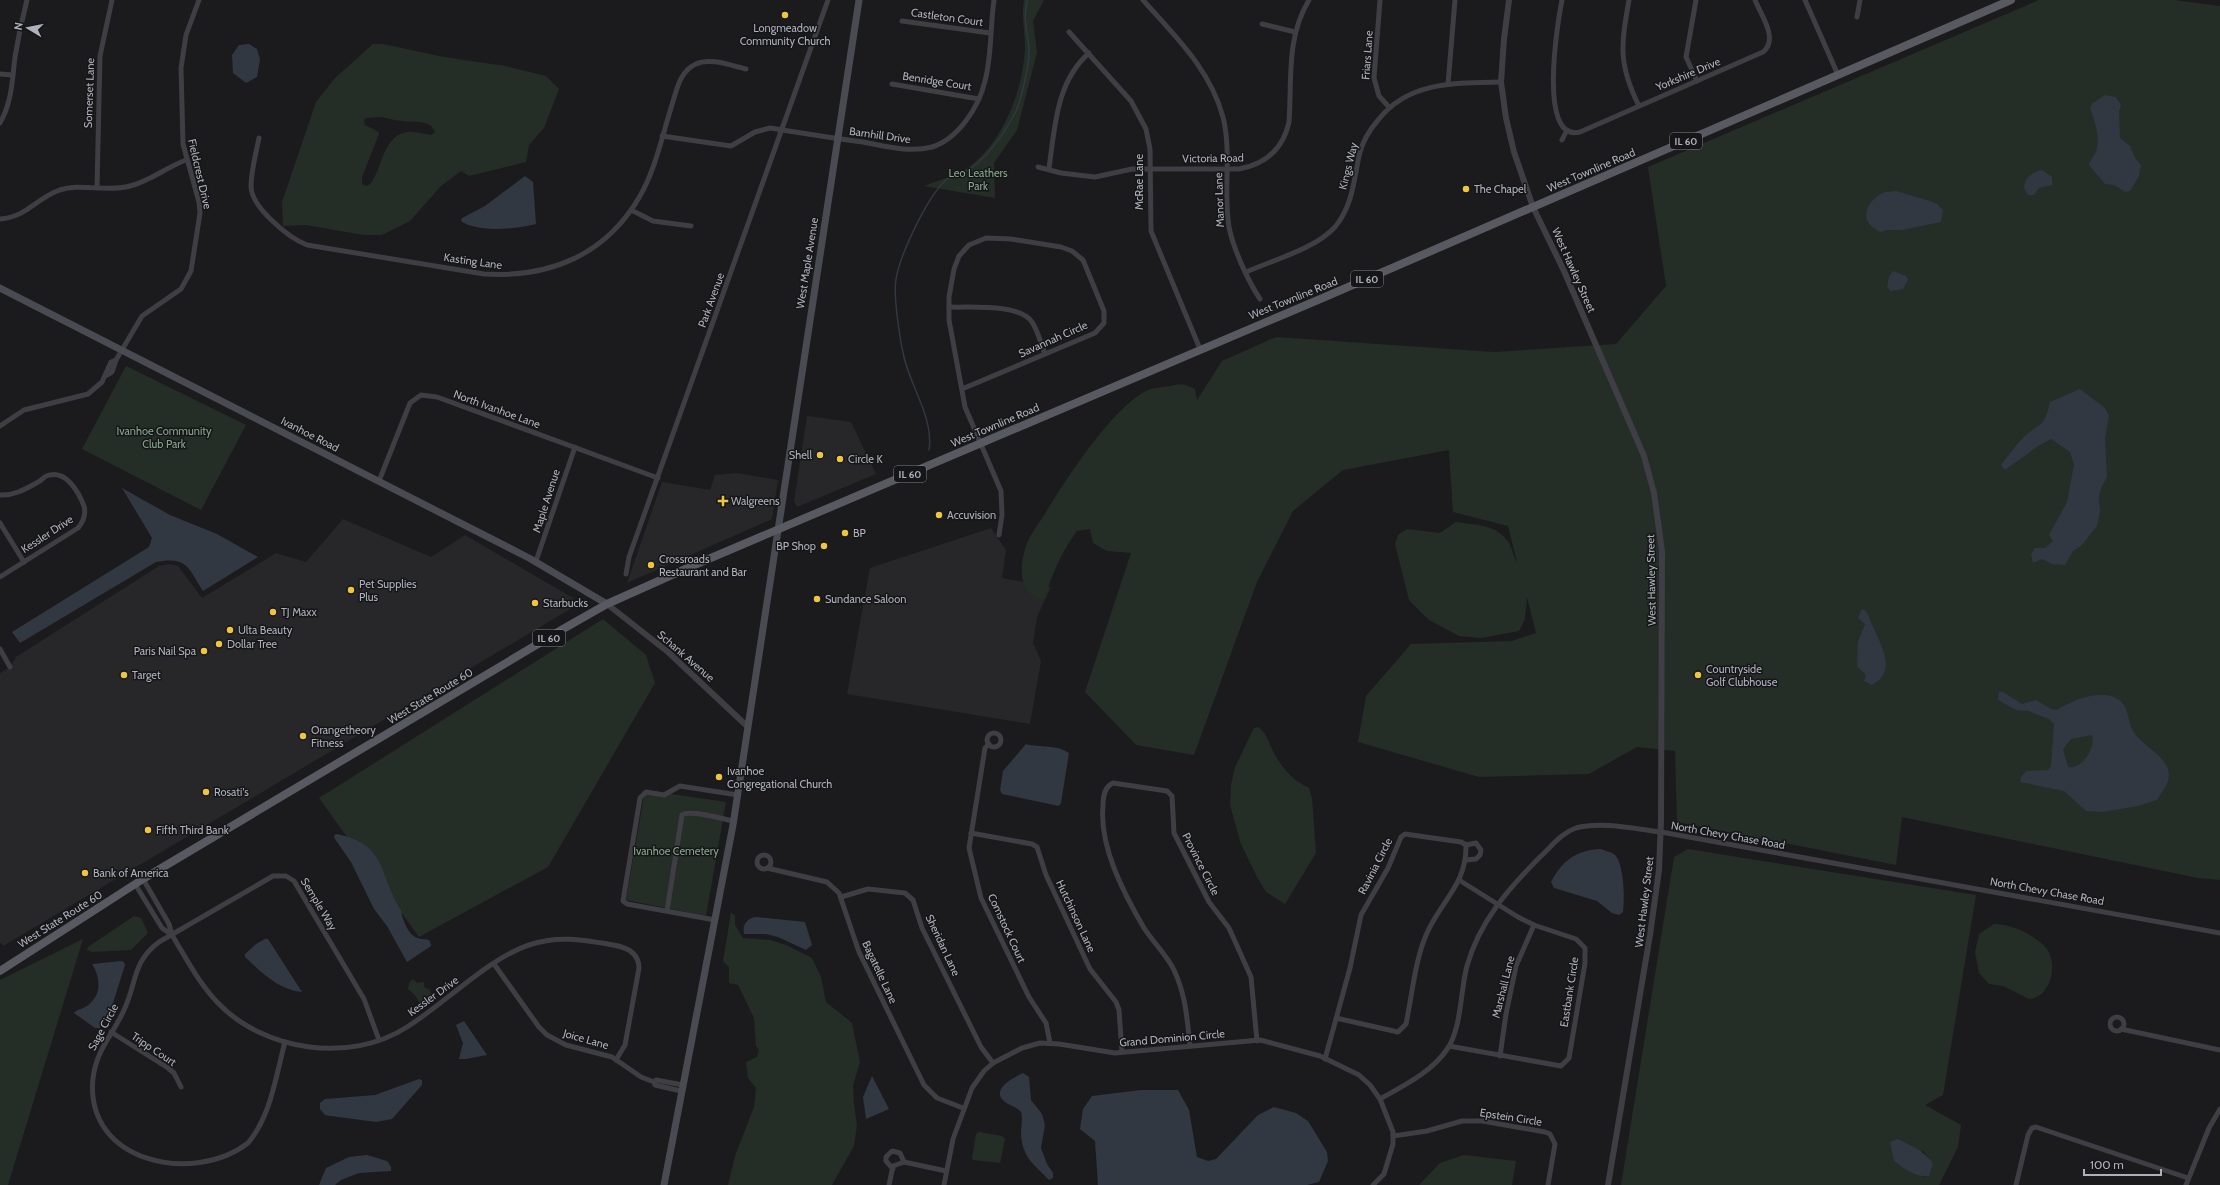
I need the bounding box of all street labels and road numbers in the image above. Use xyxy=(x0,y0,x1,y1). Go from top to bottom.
street label: Castleton Court xyxy=(910,5,984,29)
street label: Friars Lane xyxy=(1358,29,1376,80)
street label: Yorkshire Drive xyxy=(1653,54,1723,94)
street label: Somerset Lane xyxy=(81,57,97,128)
street label: Benridge Court xyxy=(902,69,973,93)
street label: Barnhill Drive xyxy=(848,124,912,146)
road number: IL 60 xyxy=(1670,133,1702,149)
street label: Fieldcrest Drive xyxy=(185,138,215,211)
street label: Kings Way xyxy=(1335,141,1361,191)
street label: West Townline Road xyxy=(1545,145,1637,195)
street label: Victoria Road xyxy=(1182,150,1244,166)
street label: McRae Lane xyxy=(1132,154,1146,210)
street label: Manor Lane xyxy=(1211,172,1227,228)
street label: West Maple Avenue xyxy=(793,216,821,310)
street label: West Hawley Street xyxy=(1549,225,1599,315)
street label: Kasting Lane xyxy=(443,250,503,272)
street label: Park Avenue xyxy=(695,270,727,329)
road number: IL 60 xyxy=(1351,271,1383,287)
street label: West Townline Road xyxy=(1247,274,1339,322)
street label: Savannah Circle xyxy=(1016,317,1090,360)
street label: North Ivanhoe Lane xyxy=(452,387,543,431)
street label: West Townline Road xyxy=(949,400,1041,450)
street label: Ivanhoe Road xyxy=(279,413,341,455)
road number: IL 60 xyxy=(894,466,926,482)
street label: Maple Avenue xyxy=(529,467,563,534)
street label: Kessler Drive xyxy=(18,512,76,556)
street label: West Hawley Street xyxy=(1643,534,1659,626)
street label: Schank Avenue xyxy=(655,627,718,685)
road number: IL 60 xyxy=(533,630,565,646)
street label: West State Route 60 xyxy=(385,665,476,727)
street label: North Chevy Chase Road xyxy=(1670,818,1786,852)
street label: Province Circle xyxy=(1179,830,1223,898)
street label: Ravinia Circle xyxy=(1355,835,1395,897)
street label: West Hawley Street xyxy=(1631,855,1657,948)
street label: North Chevy Chase Road xyxy=(1989,874,2105,908)
street label: Semple Way xyxy=(298,875,340,933)
street label: Hutchinson Lane xyxy=(1053,878,1099,955)
street label: West State Route 60 xyxy=(15,887,105,951)
street label: Comstock Court xyxy=(985,891,1029,965)
street label: Sheridan Lane xyxy=(923,912,964,978)
street label: Bagatelle Lane xyxy=(859,938,901,1006)
street label: Marshall Lane xyxy=(1489,954,1518,1020)
street label: Eastbank Circle xyxy=(1557,956,1581,1028)
street label: Kessler Drive xyxy=(405,973,461,1019)
street label: Sage Circle xyxy=(85,1001,121,1053)
street label: Joice Lane xyxy=(561,1026,611,1052)
street label: Grand Dominion Circle xyxy=(1119,1026,1226,1050)
street label: Tripp Court xyxy=(129,1029,179,1069)
street label: Epstein Circle xyxy=(1479,1105,1544,1129)

